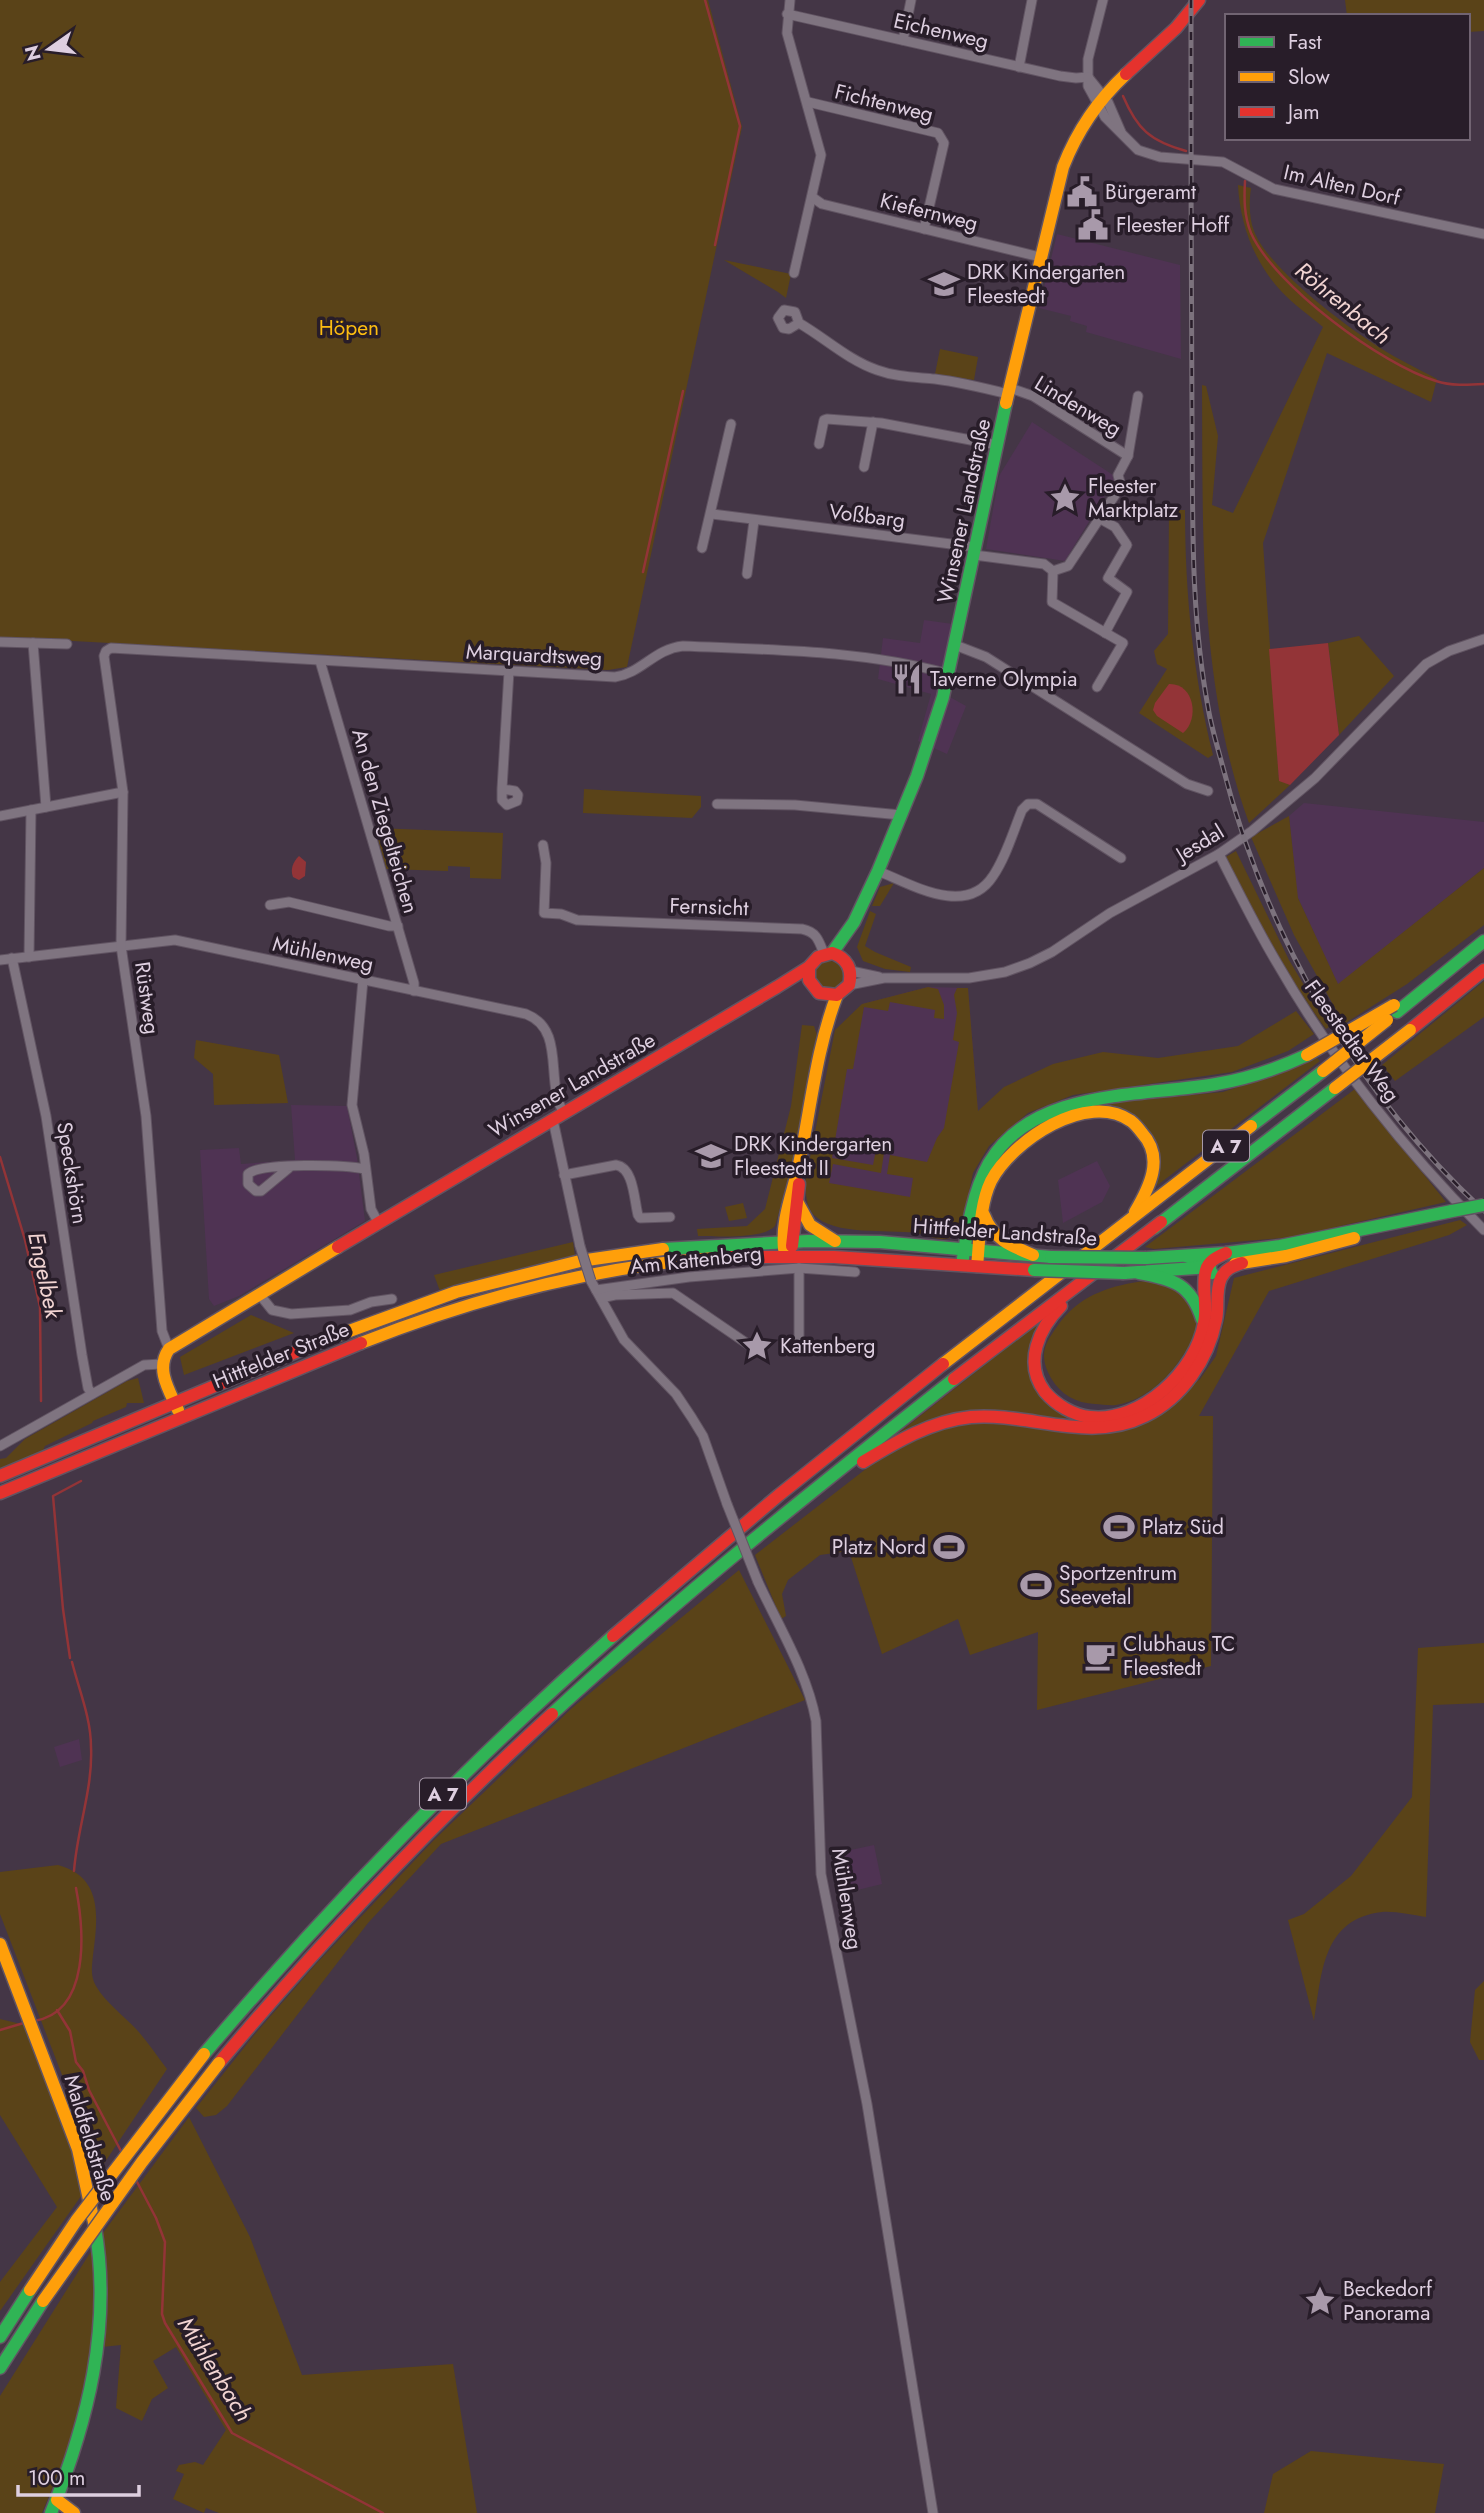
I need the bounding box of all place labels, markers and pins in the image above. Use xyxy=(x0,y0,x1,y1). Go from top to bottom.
public building icon: Bürgeramt xyxy=(1065,175,1099,209)
place label: Bürgeramt xyxy=(1105,177,1196,207)
public building icon: Fleester Hoff xyxy=(1076,208,1110,242)
place label: Fleester Hoff xyxy=(1116,210,1230,240)
place label: DRK Kindergarten Fleestedt xyxy=(967,257,1125,311)
school or university icon: DRK Kindergarten Fleestedt xyxy=(927,267,961,301)
place label: Fleester Marktplatz xyxy=(1088,471,1179,525)
place icon: Fleester Marktplatz xyxy=(1048,481,1082,515)
restaurant icon: Taverne Olympia xyxy=(890,662,924,696)
place label: Taverne Olympia xyxy=(930,664,1077,694)
place label: DRK Kindergarten Fleestedt II xyxy=(734,1129,892,1183)
school or university icon: DRK Kindergarten Fleestedt II xyxy=(694,1139,728,1173)
place icon: Kattenberg xyxy=(740,1329,774,1363)
place label: Kattenberg xyxy=(780,1331,876,1361)
sports icon: Platz Süd xyxy=(1102,1510,1136,1544)
place label: Platz Süd xyxy=(1142,1512,1224,1542)
sports icon: Platz Nord xyxy=(932,1530,966,1564)
place label: Platz Nord xyxy=(832,1532,926,1562)
place label: Sportzentrum Seevetal xyxy=(1059,1558,1177,1612)
sports icon: Sportzentrum Seevetal xyxy=(1019,1568,1053,1602)
place label: Clubhaus TC Fleestedt xyxy=(1123,1629,1235,1683)
cafe icon: Clubhaus TC Fleestedt xyxy=(1083,1639,1117,1673)
place label: Beckedorf Panorama xyxy=(1343,2274,1433,2328)
place icon: Beckedorf Panorama xyxy=(1303,2284,1337,2318)

